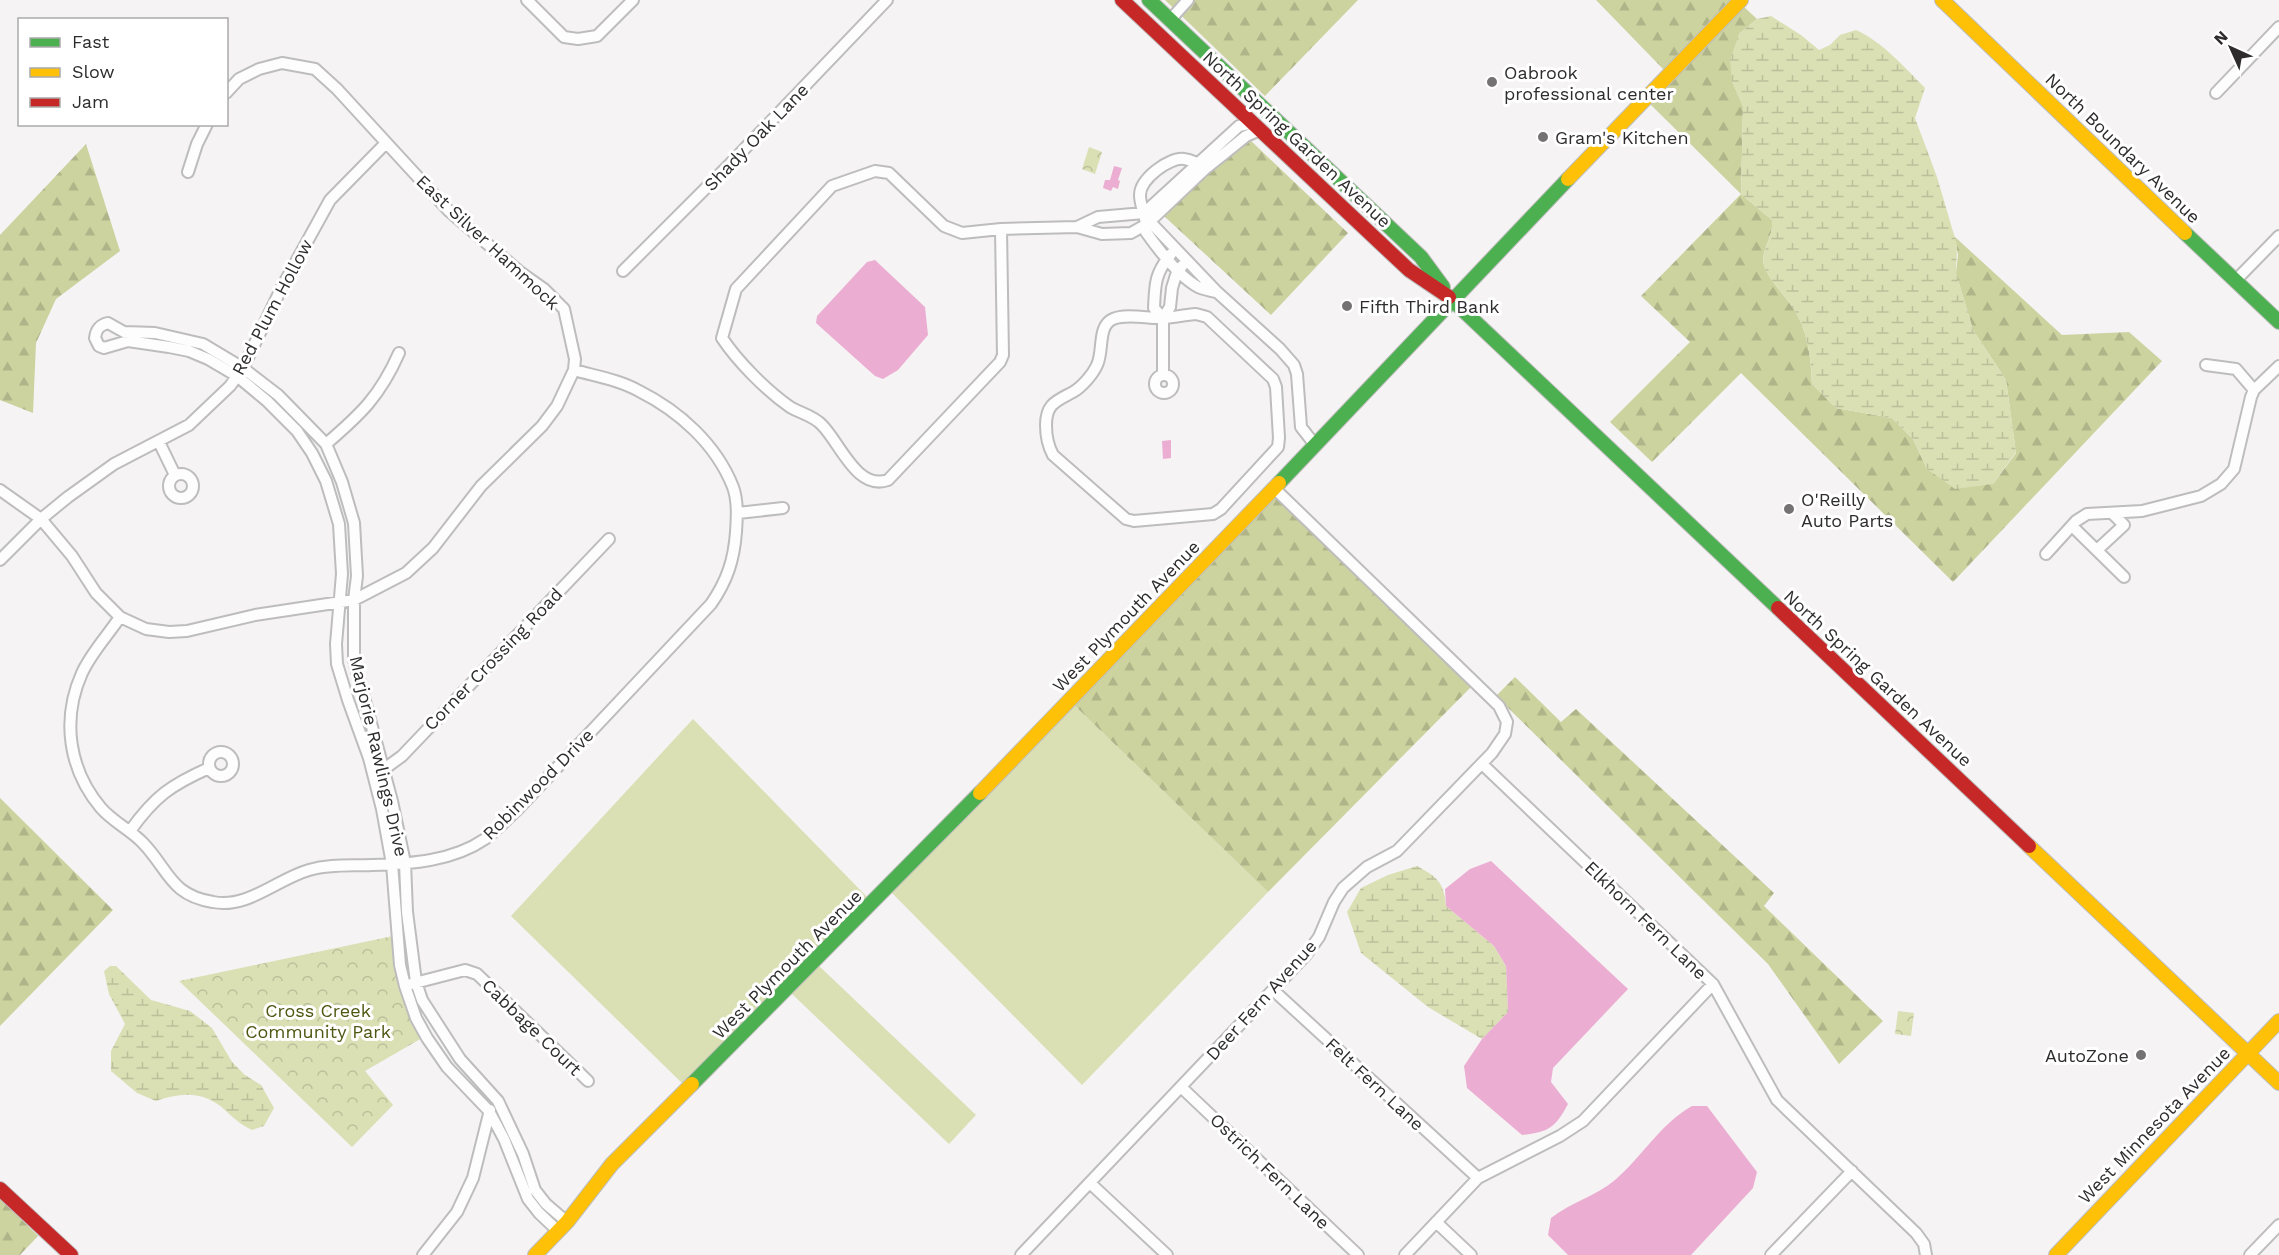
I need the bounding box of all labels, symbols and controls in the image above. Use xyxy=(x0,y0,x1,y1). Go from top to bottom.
legend xyxy=(18,18,228,126)
north arrow xyxy=(2201,18,2261,78)
text: N xyxy=(2210,27,2232,49)
text: Fast xyxy=(72,31,110,52)
street label: North Spring Garden Avenue xyxy=(1199,46,1395,232)
text: Slow xyxy=(72,61,115,82)
place label: Oabrook professional center xyxy=(1504,62,1674,104)
street label: North Boundary Avenue xyxy=(2041,69,2205,227)
marker: Oabrook professional center xyxy=(1485,75,1499,89)
street label: Shady Oak Lane xyxy=(699,79,813,195)
text: Jam xyxy=(72,91,109,112)
place label: Gram's Kitchen xyxy=(1555,127,1689,148)
marker: Gram's Kitchen xyxy=(1536,130,1550,144)
street label: East Silver Hammock xyxy=(412,170,564,314)
street label: Red Plum Hollow xyxy=(227,235,317,379)
place label: Fifth Third Bank xyxy=(1359,296,1500,317)
marker: Fifth Third Bank xyxy=(1340,299,1354,313)
place label: O'Reilly Auto Parts xyxy=(1801,489,1893,531)
marker: O'Reilly Auto Parts xyxy=(1782,502,1796,516)
street label: West Plymouth Avenue xyxy=(1048,536,1204,696)
street label: Corner Crossing Road xyxy=(420,583,566,735)
street label: North Spring Garden Avenue xyxy=(1780,585,1976,771)
street label: Marjorie Rawlings Drive xyxy=(346,654,412,858)
street label: Robinwood Drive xyxy=(478,724,598,844)
street label: Elkhorn Fern Lane xyxy=(1581,856,1711,984)
street label: West Plymouth Avenue xyxy=(708,885,866,1043)
street label: Deer Fern Avenue xyxy=(1201,935,1321,1065)
street label: Cabbage Court xyxy=(478,974,586,1080)
park label: Cross Creek Community Park xyxy=(245,1000,391,1042)
street label: Felt Fern Lane xyxy=(1322,1033,1428,1135)
street label: West Minnesota Avenue xyxy=(2074,1042,2234,1208)
place label: AutoZone xyxy=(2045,1045,2129,1066)
marker: AutoZone xyxy=(2134,1048,2148,1062)
street label: Ostrich Fern Lane xyxy=(1206,1109,1334,1233)

